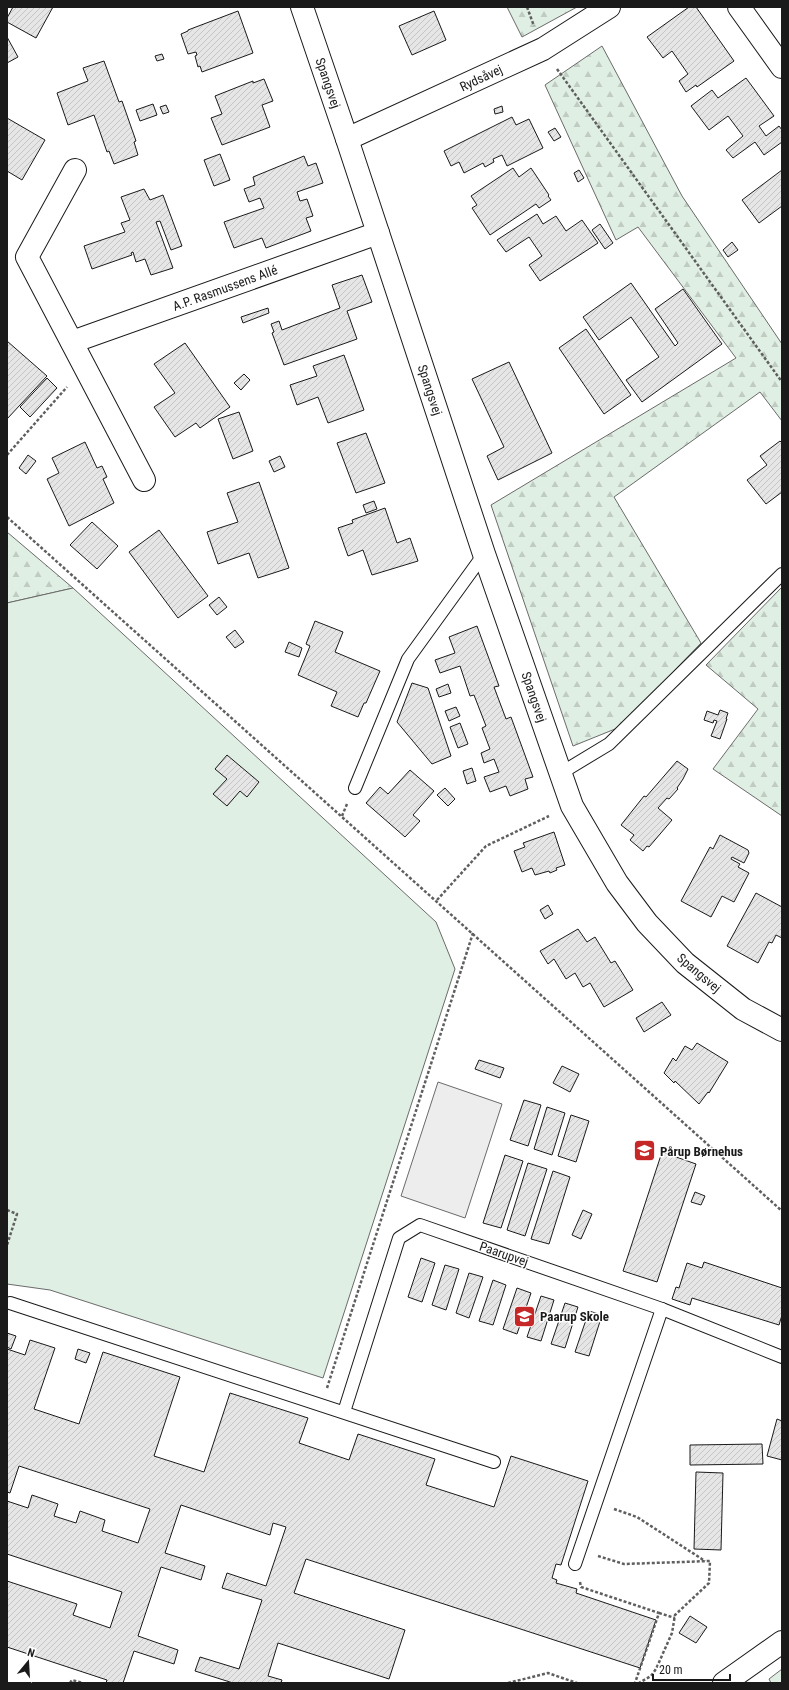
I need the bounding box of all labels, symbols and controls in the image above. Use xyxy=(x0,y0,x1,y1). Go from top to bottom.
street label: Spangsvej xyxy=(312,56,344,110)
street label: Rydsåvej xyxy=(457,62,505,94)
street label: A.P. Rasmussens Allé xyxy=(171,262,279,314)
street label: Spangsvej xyxy=(415,363,445,417)
street label: Spangsvej xyxy=(518,670,550,724)
street label: Spangsvej xyxy=(674,950,724,996)
school or university icon: Pårup Børnehus xyxy=(632,1138,658,1164)
place label: Pårup Børnehus xyxy=(660,1144,743,1159)
street label: Paarupvej xyxy=(478,1239,530,1269)
school or university icon: Paarup Skole xyxy=(511,1303,537,1329)
place label: Paarup Skole xyxy=(540,1309,609,1324)
north arrow xyxy=(8,1642,48,1682)
text: N xyxy=(26,1646,36,1660)
scale bar xyxy=(653,1656,730,1682)
text: 20 m xyxy=(659,1663,683,1677)

